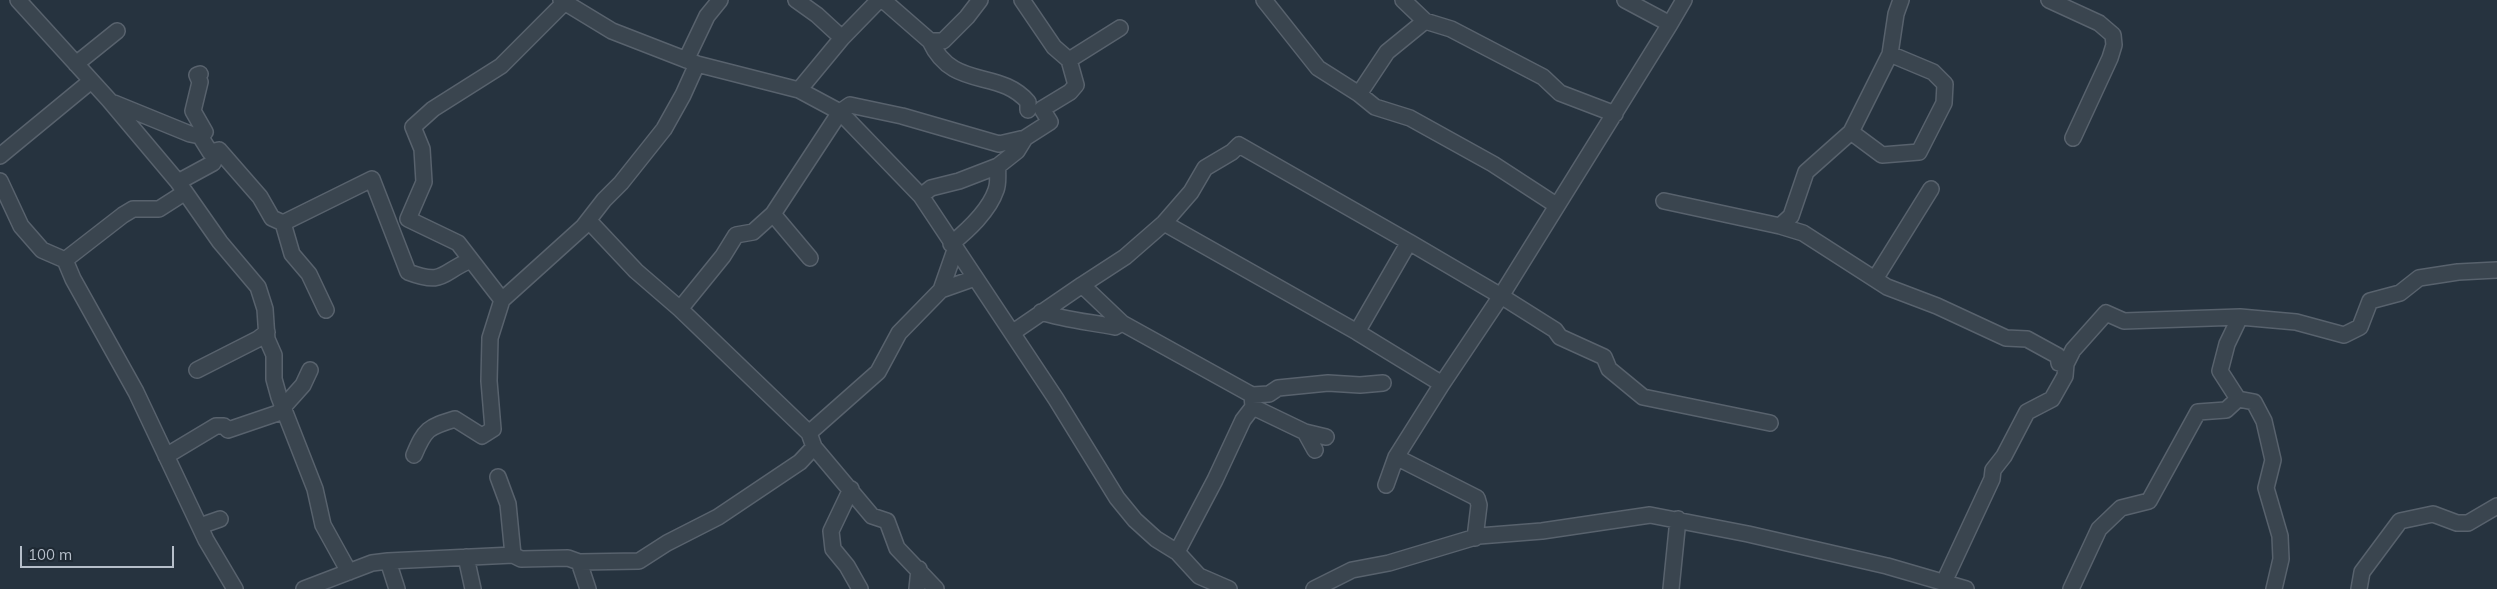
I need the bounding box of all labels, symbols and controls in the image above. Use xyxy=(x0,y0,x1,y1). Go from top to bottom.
scale bar xyxy=(22,536,176,568)
text: 100 m xyxy=(28,545,72,564)

